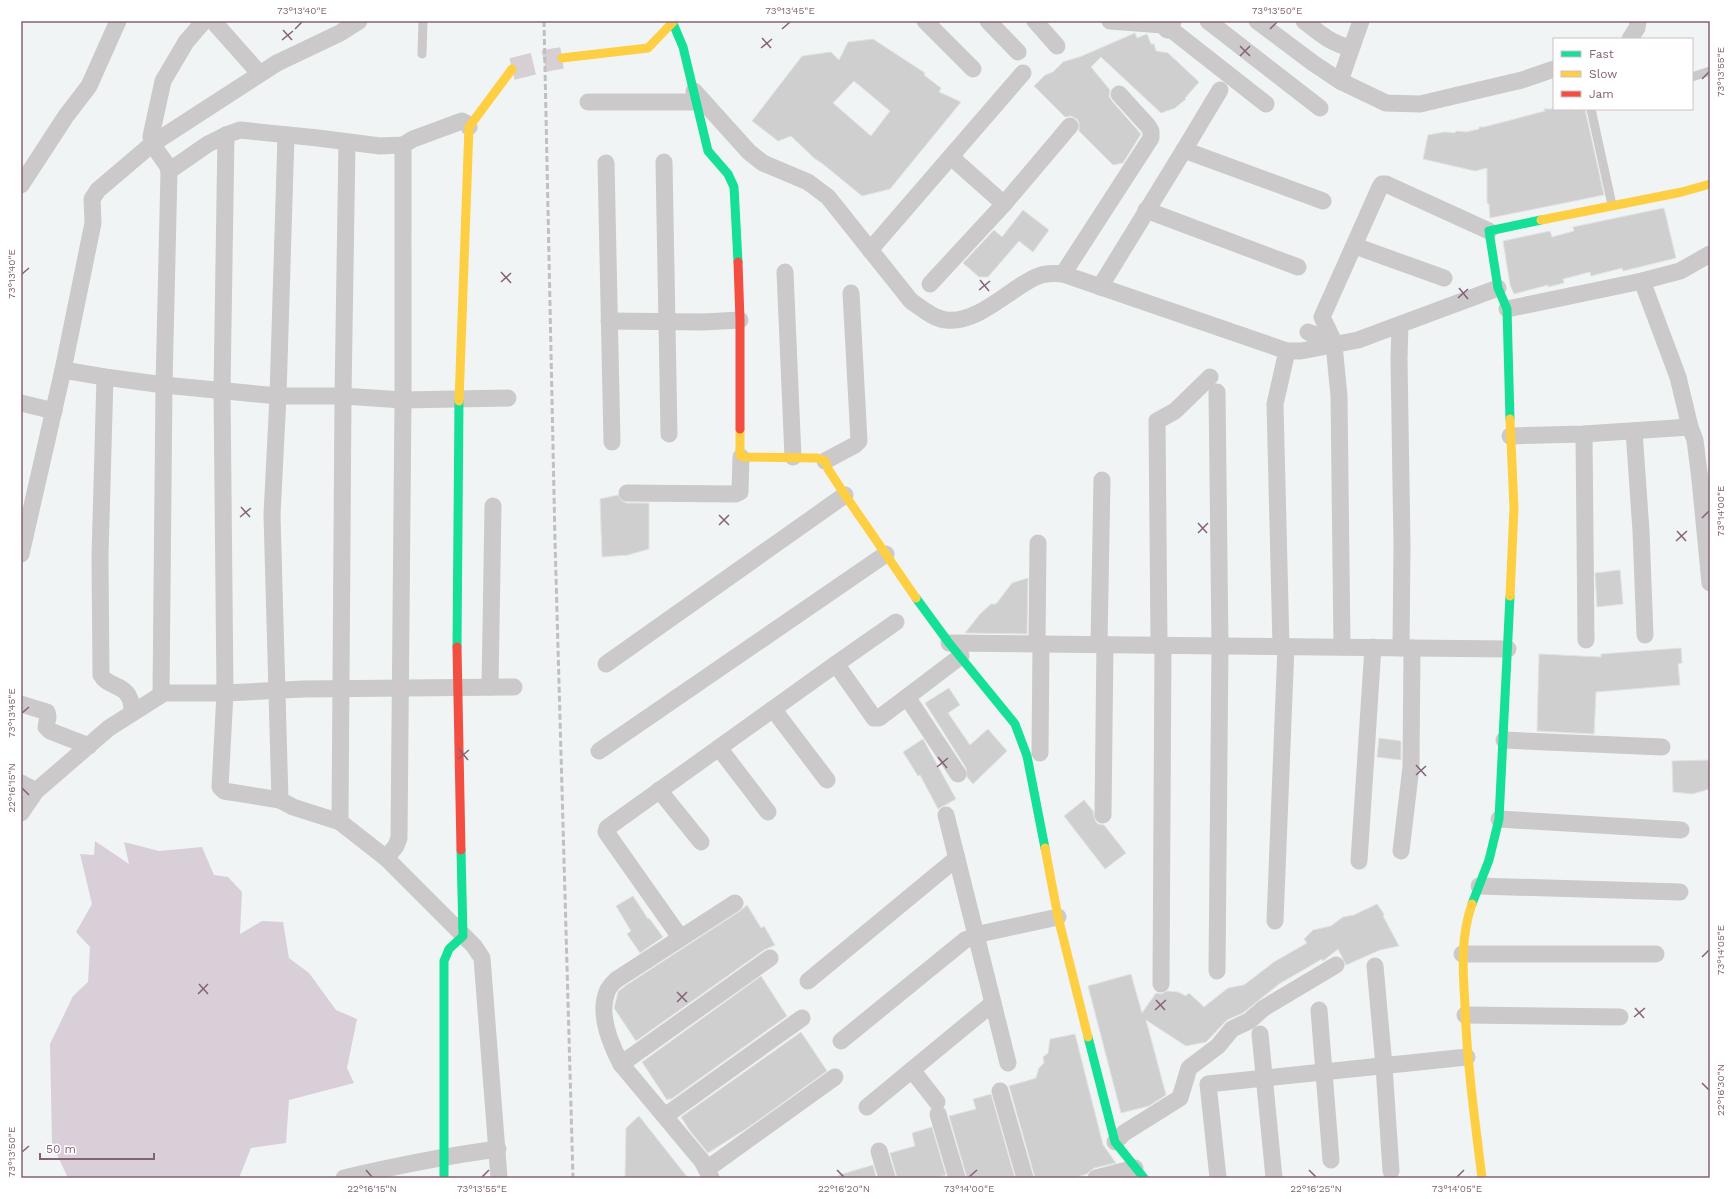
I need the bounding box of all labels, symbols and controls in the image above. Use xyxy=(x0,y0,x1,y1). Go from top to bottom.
text: 73°13'40"E xyxy=(277,5,327,16)
text: 73°13'45"E xyxy=(765,5,815,16)
text: 73°13'50"E xyxy=(1252,5,1302,16)
legend xyxy=(1553,38,1693,110)
text: Fast xyxy=(1589,47,1614,61)
text: 73°13'55"E xyxy=(1715,47,1726,97)
text: Slow xyxy=(1589,67,1617,81)
text: Jam xyxy=(1589,87,1614,101)
text: 73°13'40"E xyxy=(6,249,17,299)
text: 73°14'00"E xyxy=(1715,486,1726,536)
text: 73°13'45"E xyxy=(6,688,17,738)
text: 22°16'15"N xyxy=(6,763,17,813)
text: 73°14'05"E xyxy=(1715,925,1726,975)
text: 22°16'30"N xyxy=(1715,1064,1726,1116)
text: 73°13'50"E xyxy=(6,1127,17,1177)
scale bar xyxy=(40,1135,154,1161)
text: 50 m xyxy=(46,1142,76,1156)
text: 22°16'15"N xyxy=(347,1183,397,1194)
text: 73°13'55"E xyxy=(457,1183,507,1194)
text: 22°16'20"N xyxy=(818,1183,870,1194)
text: 73°14'00"E xyxy=(944,1183,994,1194)
text: 22°16'25"N xyxy=(1290,1183,1342,1194)
text: 73°14'05"E xyxy=(1432,1183,1482,1194)

